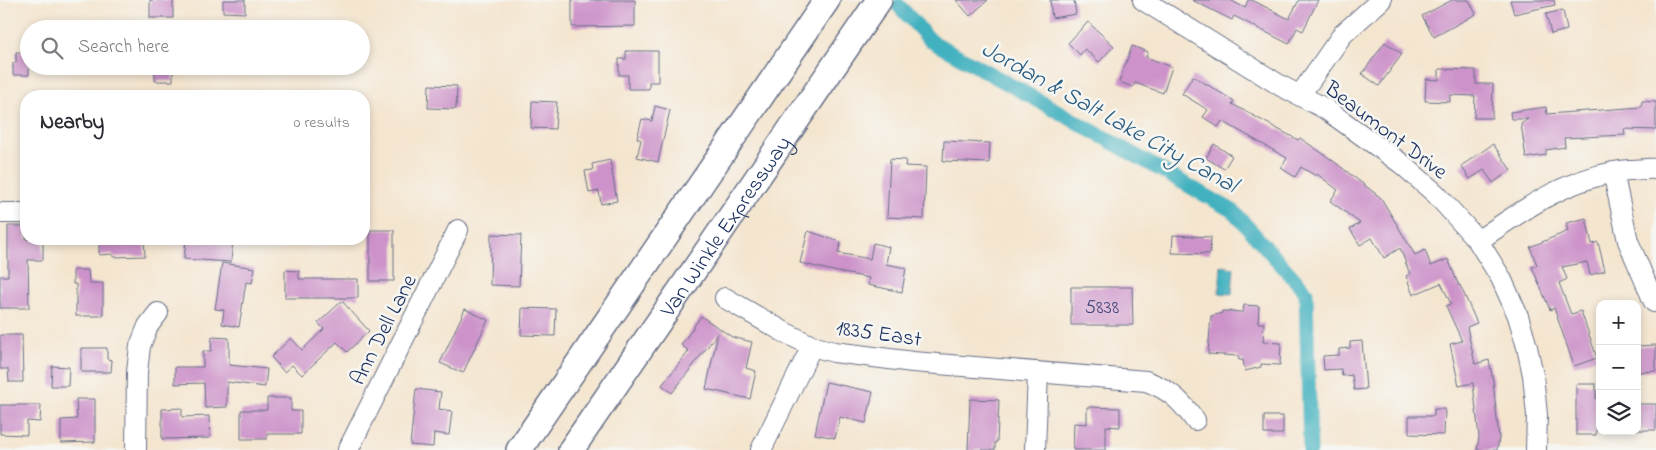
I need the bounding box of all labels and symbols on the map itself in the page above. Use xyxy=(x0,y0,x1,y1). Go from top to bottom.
water label: Jordan & Salt Lake City Canal xyxy=(974,33,1246,205)
street label: Beaumont Drive xyxy=(1316,74,1454,189)
street label: Van Winkle Expressway xyxy=(653,130,801,325)
street label: Ann Dell Lane xyxy=(343,269,426,391)
house number: 5838 xyxy=(1085,294,1119,323)
street label: 1835 East xyxy=(834,313,924,357)

